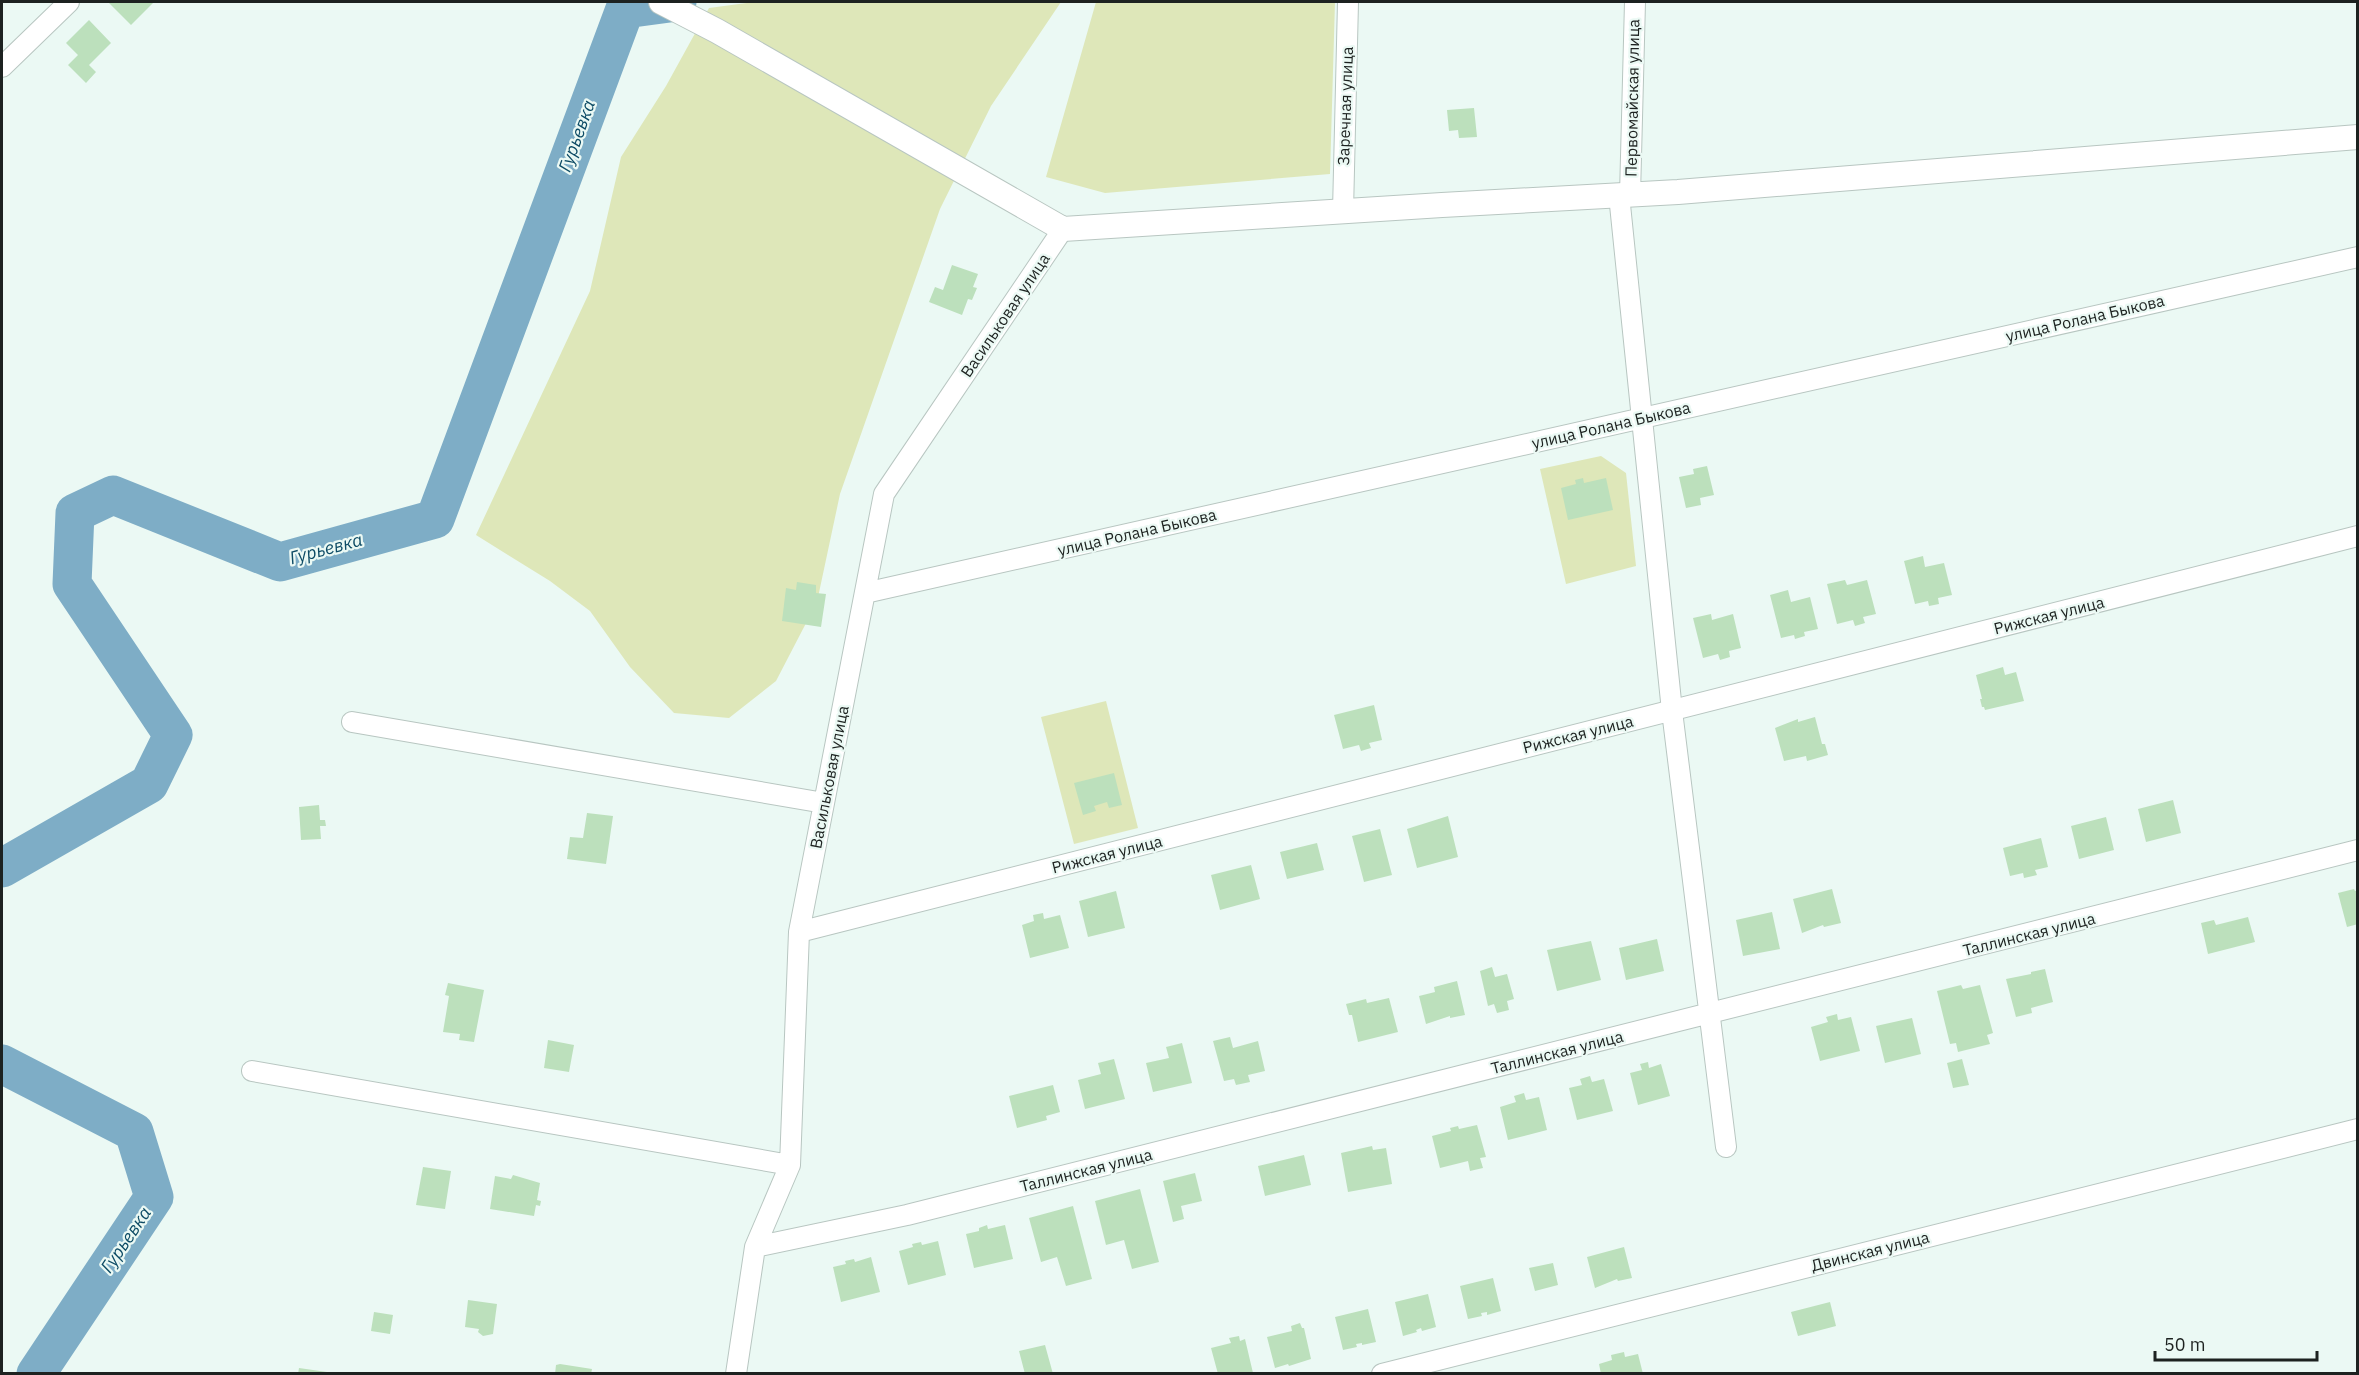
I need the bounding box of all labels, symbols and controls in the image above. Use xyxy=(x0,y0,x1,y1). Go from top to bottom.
street label: Первомайская улица xyxy=(1621,18,1643,177)
street label: Заречная улица xyxy=(1333,46,1357,166)
water label: Гурьевка xyxy=(553,97,600,175)
street label: Васильковая улица xyxy=(956,249,1054,381)
street label: улица Ролана Быкова xyxy=(2004,290,2167,346)
street label: улица Ролана Быкова xyxy=(1530,397,1693,453)
street label: улица Ролана Быкова xyxy=(1056,504,1219,560)
water label: Гурьевка xyxy=(287,528,365,569)
street label: Рижская улица xyxy=(1992,592,2107,638)
street label: Васильковая улица xyxy=(805,703,853,850)
street label: Рижская улица xyxy=(1521,711,1636,757)
street label: Рижская улица xyxy=(1050,831,1165,877)
street label: Таллинская улица xyxy=(1961,908,2098,960)
street label: Таллинская улица xyxy=(1489,1026,1626,1078)
street label: Таллинская улица xyxy=(1018,1144,1155,1196)
water label: Гурьевка xyxy=(95,1202,156,1277)
street label: Двинская улица xyxy=(1809,1227,1932,1275)
scale bar xyxy=(2155,1324,2317,1362)
text: 50 m xyxy=(2164,1333,2206,1356)

